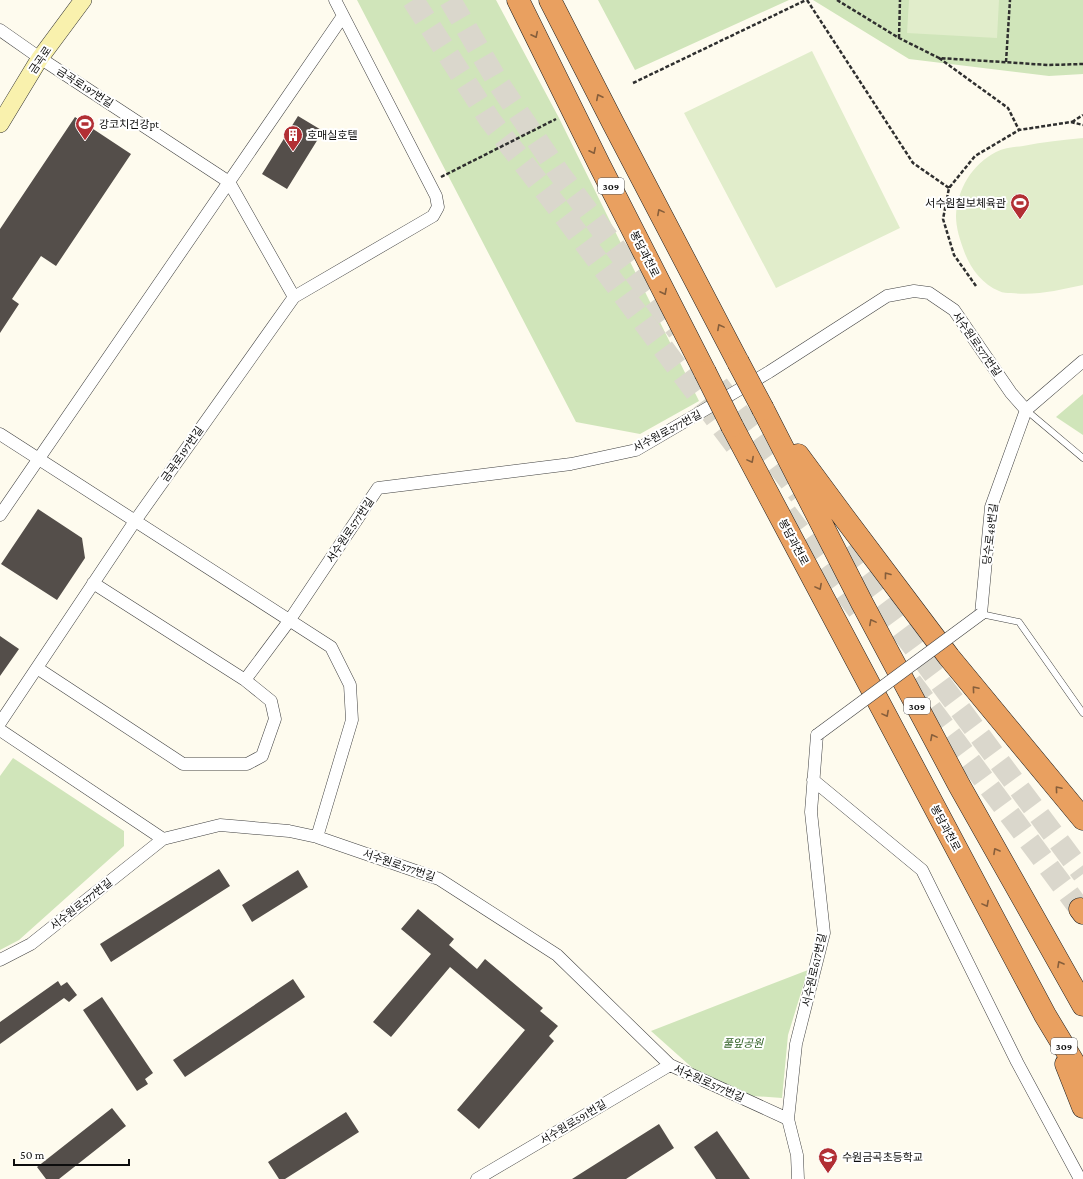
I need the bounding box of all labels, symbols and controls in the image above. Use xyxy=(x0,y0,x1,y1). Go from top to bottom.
one-way arrow xyxy=(530,31,538,38)
street label: 금곡로 xyxy=(27,44,53,76)
street label: 금곡로197번길 xyxy=(55,64,115,110)
one-way arrow xyxy=(597,94,604,101)
sports icon: 강코치건강pt xyxy=(74,113,96,141)
place label: 강코치건강pt xyxy=(99,118,159,131)
building icon: 호매실호텔 xyxy=(282,124,304,152)
place label: 호매실호텔 xyxy=(307,129,358,141)
one-way arrow xyxy=(588,147,596,155)
road number: 309 xyxy=(598,178,624,194)
sports icon: 서수원칠보체육관 xyxy=(1009,192,1031,220)
place label: 서수원칠보체육관 xyxy=(925,197,1006,209)
one-way arrow xyxy=(657,209,664,217)
street label: 봉담과천로 xyxy=(628,229,662,279)
one-way arrow xyxy=(660,288,667,296)
street label: 서수원로577번길 xyxy=(950,310,1004,378)
one-way arrow xyxy=(717,324,725,332)
street label: 서수원로577번길 xyxy=(631,408,703,454)
street label: 금곡로197번길 xyxy=(159,424,205,484)
one-way arrow xyxy=(746,456,753,463)
street label: 서수원로577번길 xyxy=(324,495,376,565)
street label: 당수로48번길 xyxy=(980,502,1000,566)
street label: 봉담과천로 xyxy=(777,517,811,567)
one-way arrow xyxy=(884,572,892,579)
one-way arrow xyxy=(814,583,821,590)
one-way arrow xyxy=(869,619,877,626)
one-way arrow xyxy=(973,686,980,693)
road number: 309 xyxy=(904,698,930,714)
one-way arrow xyxy=(881,710,889,718)
one-way arrow xyxy=(931,734,938,741)
one-way arrow xyxy=(1056,786,1063,794)
street label: 봉담과천로 xyxy=(929,803,963,853)
street label: 서수원로577번길 xyxy=(361,847,437,883)
one-way arrow xyxy=(993,848,1001,855)
street label: 서수원로577번길 xyxy=(47,876,115,932)
one-way arrow xyxy=(982,899,989,907)
street label: 서수원로617번길 xyxy=(800,932,828,1008)
one-way arrow xyxy=(1057,961,1064,968)
park label: 풀잎공원 xyxy=(723,1037,764,1049)
road number: 309 xyxy=(1051,1038,1077,1054)
street label: 서수원로577번길 xyxy=(672,1062,746,1104)
street label: 서수원로591번길 xyxy=(538,1098,608,1146)
scale bar xyxy=(14,1141,129,1167)
school or university icon: 수원금곡초등학교 xyxy=(817,1146,839,1174)
text: 50 m xyxy=(20,1148,45,1162)
place label: 수원금곡초등학교 xyxy=(842,1151,923,1163)

